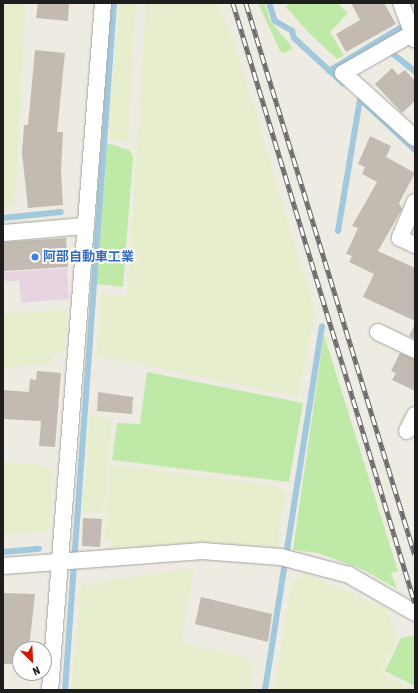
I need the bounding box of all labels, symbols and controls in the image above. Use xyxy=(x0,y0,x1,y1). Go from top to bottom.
place label: 阿部自動車工業 xyxy=(43,249,134,265)
marker: 阿部自動車工業 xyxy=(30,252,40,262)
north arrow xyxy=(12,641,52,681)
text: N xyxy=(31,664,42,678)

